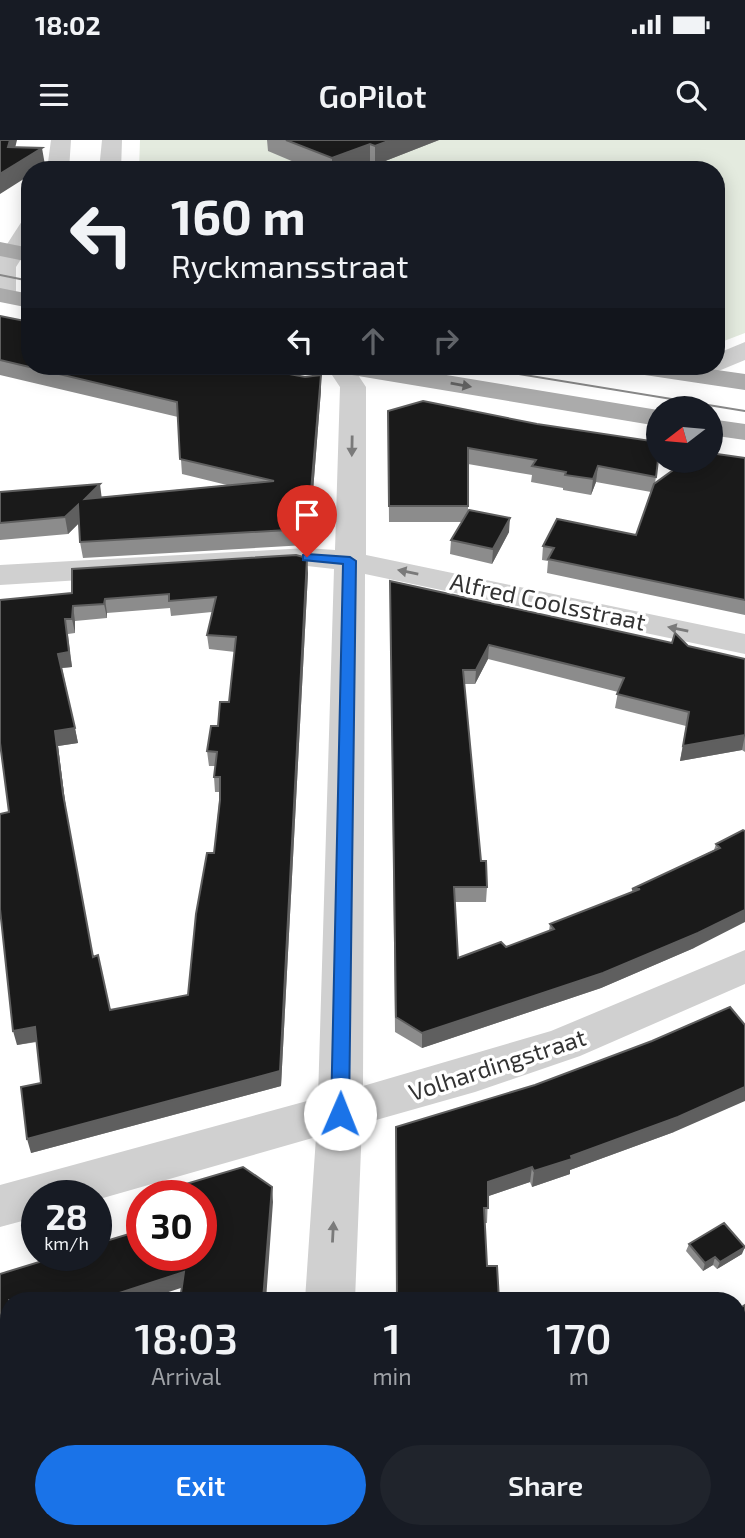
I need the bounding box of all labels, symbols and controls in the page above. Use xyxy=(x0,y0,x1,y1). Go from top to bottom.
text: 18:02 xyxy=(35,9,101,40)
icon: menu xyxy=(35,76,73,114)
text: GoPilot xyxy=(318,76,427,114)
icon: search xyxy=(672,76,710,114)
text: 160 m xyxy=(171,186,306,245)
icon: left xyxy=(56,189,147,280)
text: Ryckmansstraat xyxy=(171,246,409,284)
icon: left xyxy=(281,322,319,360)
icon: ahead xyxy=(354,322,392,360)
icon: right xyxy=(427,322,465,360)
one-way arrow xyxy=(450,380,472,391)
north arrow xyxy=(646,396,723,472)
map controls xyxy=(646,396,723,473)
one-way arrow xyxy=(346,436,358,458)
pin xyxy=(277,485,337,557)
icon: arrive xyxy=(288,496,326,534)
one-way arrow xyxy=(397,566,419,577)
street label: Alfred Coolsstraat xyxy=(448,566,648,636)
one-way arrow xyxy=(667,624,689,635)
street label: Volhardingstraat xyxy=(405,1022,589,1106)
position arrow xyxy=(303,1077,377,1151)
speed limit sign: 30 xyxy=(126,1180,217,1271)
text: 28 xyxy=(45,1195,88,1237)
one-way arrow xyxy=(328,1221,339,1243)
text: km/h xyxy=(44,1232,89,1254)
text: 18:03 xyxy=(134,1312,238,1362)
text: 1 xyxy=(383,1312,401,1362)
text: 170 xyxy=(546,1312,612,1362)
text: Arrival xyxy=(151,1362,221,1390)
text: min xyxy=(372,1362,412,1390)
text: m xyxy=(569,1362,589,1390)
button: Exit xyxy=(35,1445,366,1525)
button: Share xyxy=(380,1445,711,1525)

